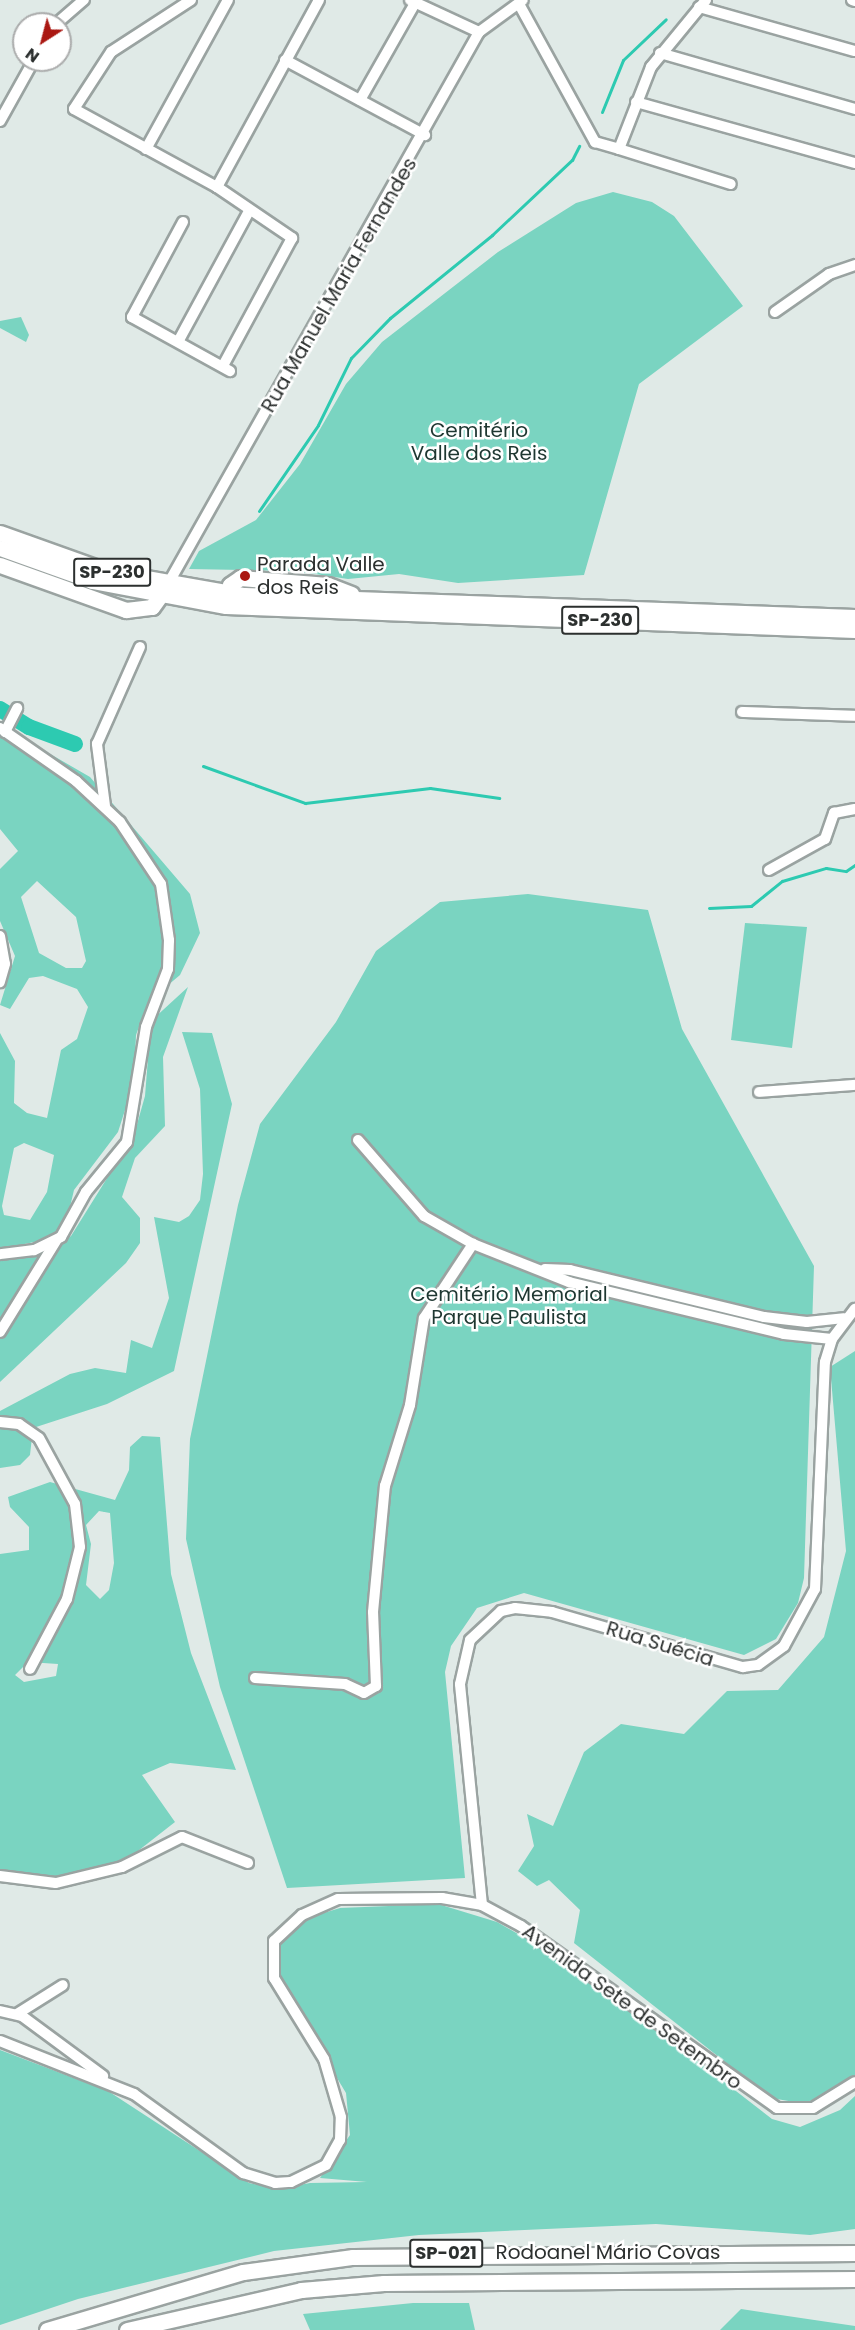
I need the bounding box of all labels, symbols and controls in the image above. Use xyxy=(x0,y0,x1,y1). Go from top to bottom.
north arrow xyxy=(12,12,72,72)
text: N xyxy=(21,43,44,68)
street label: Rua Manuel Maria Fernandes xyxy=(256,153,422,417)
park label: Cemitério Valle dos Reis xyxy=(411,419,547,466)
place label: Parada Valle dos Reis xyxy=(257,552,385,599)
road number: SP-230 xyxy=(73,557,151,587)
marker: Parada Valle dos Reis xyxy=(238,569,252,583)
road number: SP-230 xyxy=(561,605,639,635)
park label: Cemitério Memorial Parque Paulista xyxy=(410,1282,608,1329)
street label: Rua Suécia xyxy=(603,1616,717,1672)
street label: Avenida Sete de Setembro xyxy=(517,1919,747,2095)
road number: SP-021 xyxy=(408,2238,484,2268)
street label: Rodoanel Mário Covas xyxy=(496,2240,720,2264)

